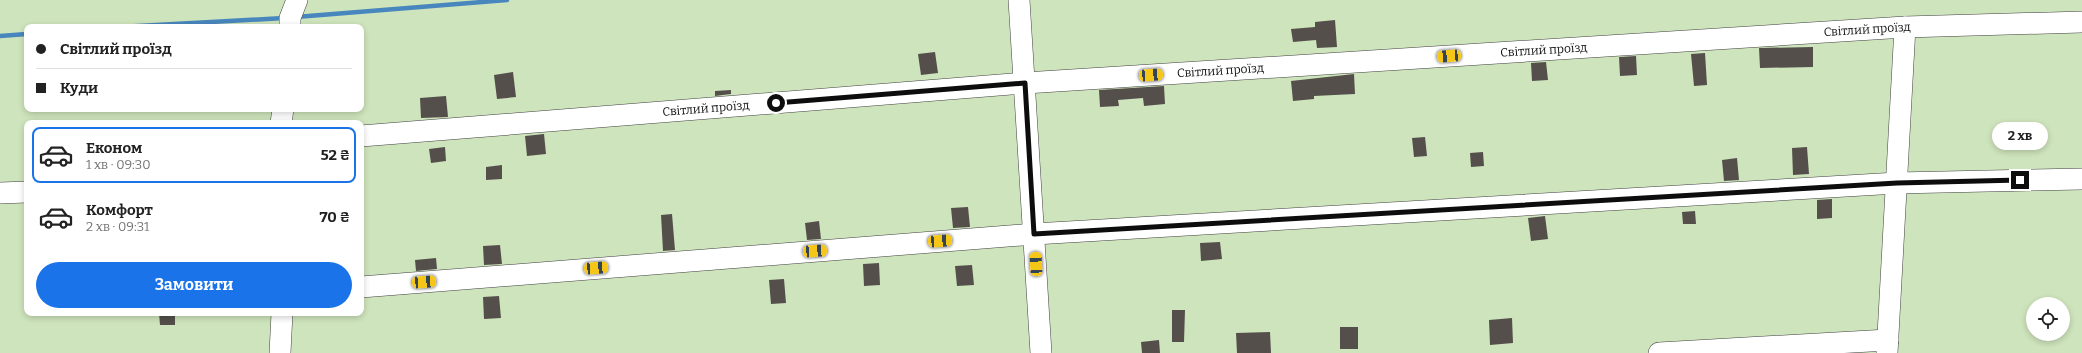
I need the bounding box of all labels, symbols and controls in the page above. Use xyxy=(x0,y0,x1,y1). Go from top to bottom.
street label: Світлий проїзд xyxy=(1823,20,1911,39)
text: Світлий проїзд xyxy=(60,40,172,58)
street label: Світлий проїзд xyxy=(1500,40,1588,60)
car xyxy=(1437,49,1461,63)
street label: Світлий проїзд xyxy=(1177,61,1264,80)
car xyxy=(1139,68,1163,82)
text: Куди xyxy=(60,79,98,97)
route start xyxy=(767,94,785,112)
street label: Світлий проїзд xyxy=(662,98,750,119)
callout: 2 хв xyxy=(1992,122,2048,150)
text: 2 хв xyxy=(2008,128,2032,143)
icon: car xyxy=(38,137,74,173)
text: Економ xyxy=(86,139,142,157)
text: 52 ₴ xyxy=(320,146,350,164)
text: 1 хв · 09:30 xyxy=(86,157,151,172)
route end xyxy=(2011,171,2029,189)
icon: car xyxy=(38,199,74,235)
text: Комфорт xyxy=(86,201,153,219)
text: 70 ₴ xyxy=(319,208,350,226)
text: 2 хв · 09:31 xyxy=(86,219,149,234)
car xyxy=(928,234,952,248)
car xyxy=(803,244,827,258)
car xyxy=(1029,252,1043,276)
car xyxy=(584,261,608,275)
button: Замовити xyxy=(36,262,352,308)
car xyxy=(412,275,436,289)
map controls xyxy=(2026,297,2070,341)
button: locate xyxy=(2026,297,2070,341)

